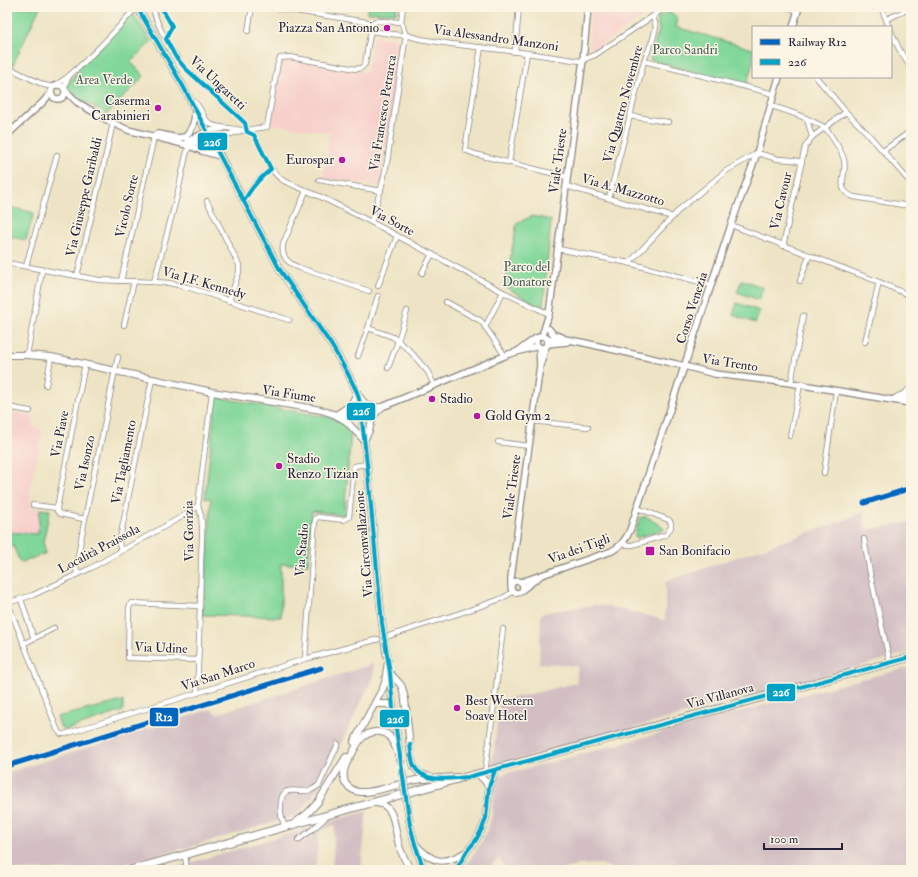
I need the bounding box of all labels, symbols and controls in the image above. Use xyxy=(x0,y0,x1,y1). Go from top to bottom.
place label: Piazza San Antonio xyxy=(278,20,379,36)
street label: Via Alessandro Manzoni xyxy=(432,21,560,55)
marker: Piazza San Antonio xyxy=(382,23,392,33)
legend xyxy=(752,26,892,78)
text: Railway R12 xyxy=(788,35,847,50)
park label: Parco Sandri xyxy=(652,42,718,58)
street label: Via Quattro Novembre xyxy=(600,43,647,164)
street label: Via Ungaretti xyxy=(186,53,250,114)
street label: Via Francesco Petrarca xyxy=(366,53,400,172)
text: 226 xyxy=(788,55,807,70)
park label: Area Verde xyxy=(75,72,133,88)
place label: Caserma Carabinieri xyxy=(91,93,151,124)
marker: Caserma Carabinieri xyxy=(153,103,163,113)
street label: Viale Trieste xyxy=(546,127,571,195)
line badge: 226 xyxy=(197,132,228,151)
street label: Via Giuseppe Garibaldi xyxy=(62,135,107,259)
text: 226 xyxy=(204,136,222,149)
place label: Eurospar xyxy=(286,152,334,169)
marker: Eurospar xyxy=(337,155,347,165)
street label: Via Cavour xyxy=(767,170,795,231)
street label: Via A. Mazzotto xyxy=(580,171,666,209)
street label: Vicolo Sorte xyxy=(112,172,142,239)
street label: Via Sorte xyxy=(367,203,418,240)
park label: Parco del Donatore xyxy=(502,259,552,290)
street label: Via J.F. Kennedy xyxy=(160,263,248,304)
street label: Corso Venezia xyxy=(673,269,711,346)
street label: Via Trento xyxy=(701,351,759,375)
street label: Via Fiume xyxy=(261,382,318,406)
place label: Stadio xyxy=(440,391,473,407)
marker: Stadio xyxy=(427,394,437,404)
line badge: 226 xyxy=(346,402,376,421)
text: 226 xyxy=(353,405,371,418)
street label: Via Piave xyxy=(48,408,73,459)
place label: Gold Gym 2 xyxy=(485,408,551,425)
marker: Gold Gym 2 xyxy=(472,411,482,421)
street label: Via Tagliamento xyxy=(108,419,140,505)
street label: Via Isonzo xyxy=(71,434,99,492)
place label: Stadio Renzo Tizian xyxy=(287,451,359,482)
street label: Viale Trieste xyxy=(500,453,525,521)
marker: Stadio Renzo Tizian xyxy=(274,461,284,471)
street label: Via Circonvallazione xyxy=(351,489,377,598)
street label: Via Gorizia xyxy=(180,500,198,562)
street label: Località Praissola xyxy=(55,520,143,577)
street label: Via Stadio xyxy=(292,523,312,577)
street label: Via dei Tigli xyxy=(546,530,613,568)
place label: San Bonifacio xyxy=(659,543,730,559)
marker: San Bonifacio xyxy=(644,545,656,557)
street label: Via Udine xyxy=(134,639,188,657)
street label: Via San Marco xyxy=(179,656,257,694)
street label: Via Villanova xyxy=(685,679,756,713)
line badge: 226 xyxy=(766,683,796,702)
text: 226 xyxy=(773,686,791,699)
place label: Best Western Soave Hotel xyxy=(465,693,534,724)
marker: Best Western Soave Hotel xyxy=(452,703,462,713)
line badge: R12 xyxy=(149,707,179,727)
line badge: 226 xyxy=(379,709,410,728)
text: R12 xyxy=(155,711,173,724)
text: 226 xyxy=(387,713,405,726)
scale bar xyxy=(764,825,842,851)
text: 100 m xyxy=(770,832,799,847)

